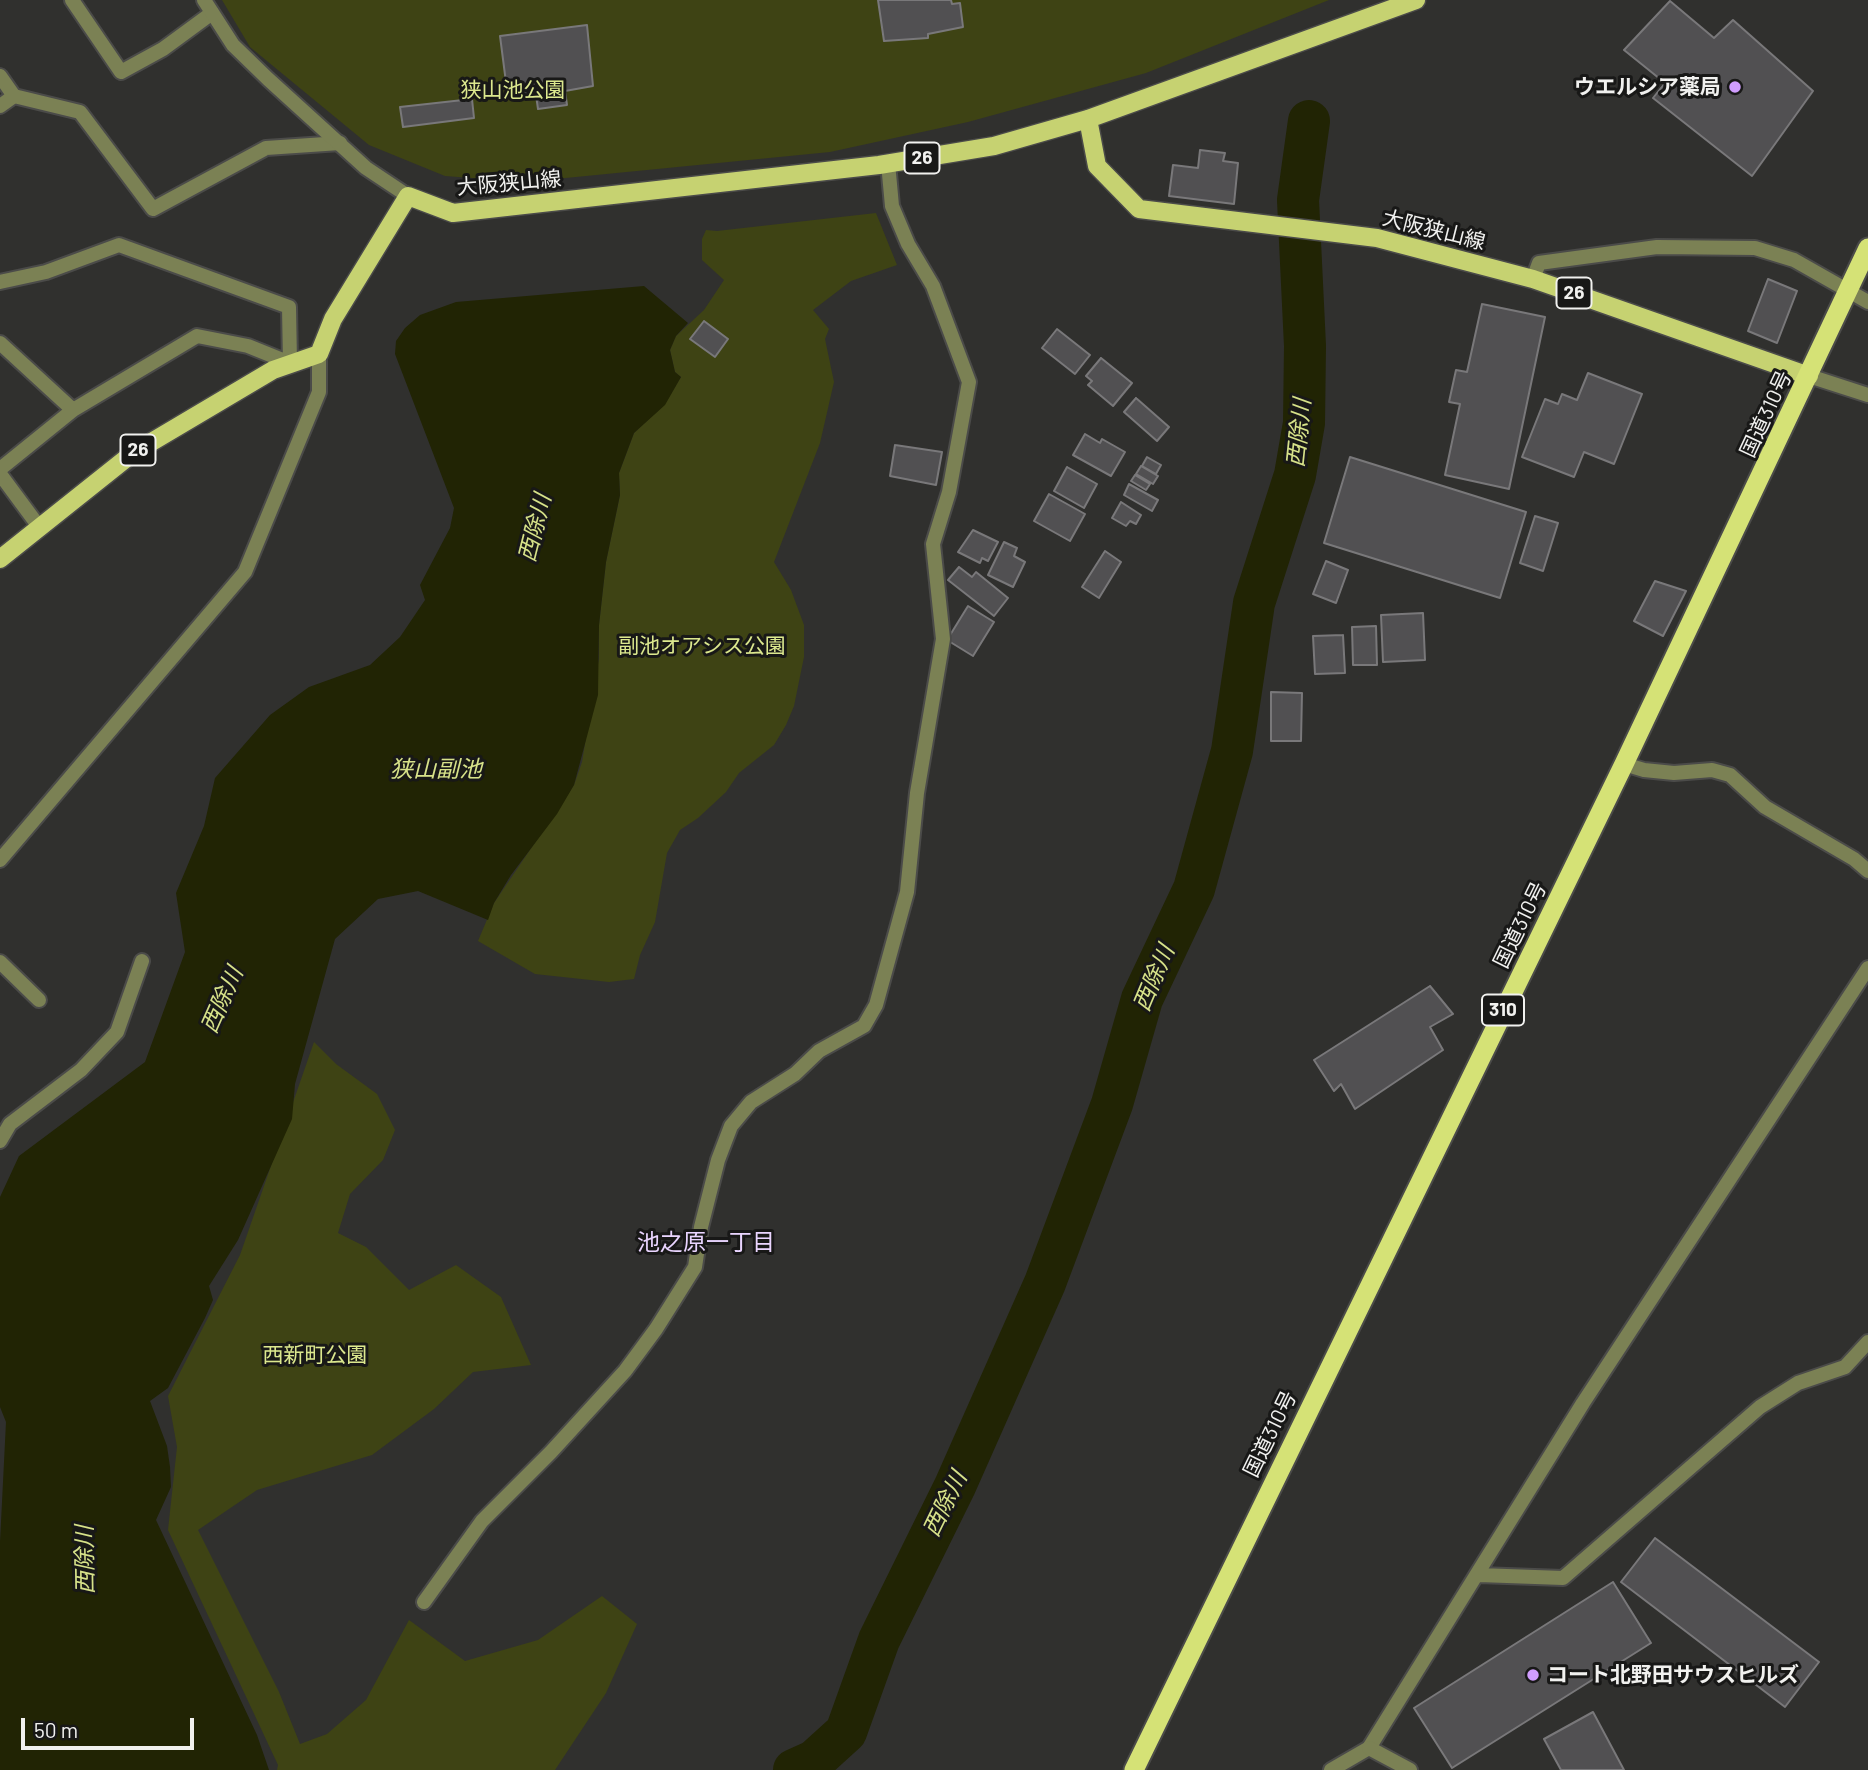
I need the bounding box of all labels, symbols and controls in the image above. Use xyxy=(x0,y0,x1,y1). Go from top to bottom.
place label: ウエルシア薬局 xyxy=(1574,74,1721,100)
park label: 狭山池公園 xyxy=(461,77,565,103)
marker: ウエルシア薬局 xyxy=(1727,79,1743,95)
road number: 26 xyxy=(904,142,940,174)
street label: 大阪狭山線 xyxy=(456,166,562,200)
street label: 大阪狭山線 xyxy=(1380,205,1488,255)
road number: 26 xyxy=(1556,278,1592,308)
street label: 国道310号 xyxy=(1735,367,1797,461)
water label: 西除川 xyxy=(1282,397,1316,469)
road number: 26 xyxy=(120,435,156,466)
water label: 西除川 xyxy=(513,491,557,565)
park label: 副池オアシス公園 xyxy=(618,633,786,659)
water label: 狭山副池 xyxy=(390,755,482,783)
street label: 国道310号 xyxy=(1488,878,1552,972)
water label: 西除川 xyxy=(1128,941,1180,1015)
water label: 西除川 xyxy=(195,963,249,1037)
road number: 310 xyxy=(1482,994,1524,1026)
district label: 池之原一丁目 xyxy=(637,1228,775,1256)
park label: 西新町公園 xyxy=(263,1342,367,1368)
street label: 国道310号 xyxy=(1238,1387,1302,1481)
water label: 西除川 xyxy=(917,1467,973,1541)
water label: 西除川 xyxy=(71,1525,99,1595)
place label: コート北野田サウスヒルズ xyxy=(1547,1662,1799,1688)
marker: コート北野田サウスヒルズ xyxy=(1525,1667,1541,1683)
scale bar xyxy=(24,1704,198,1748)
text: 50 m xyxy=(34,1717,78,1742)

